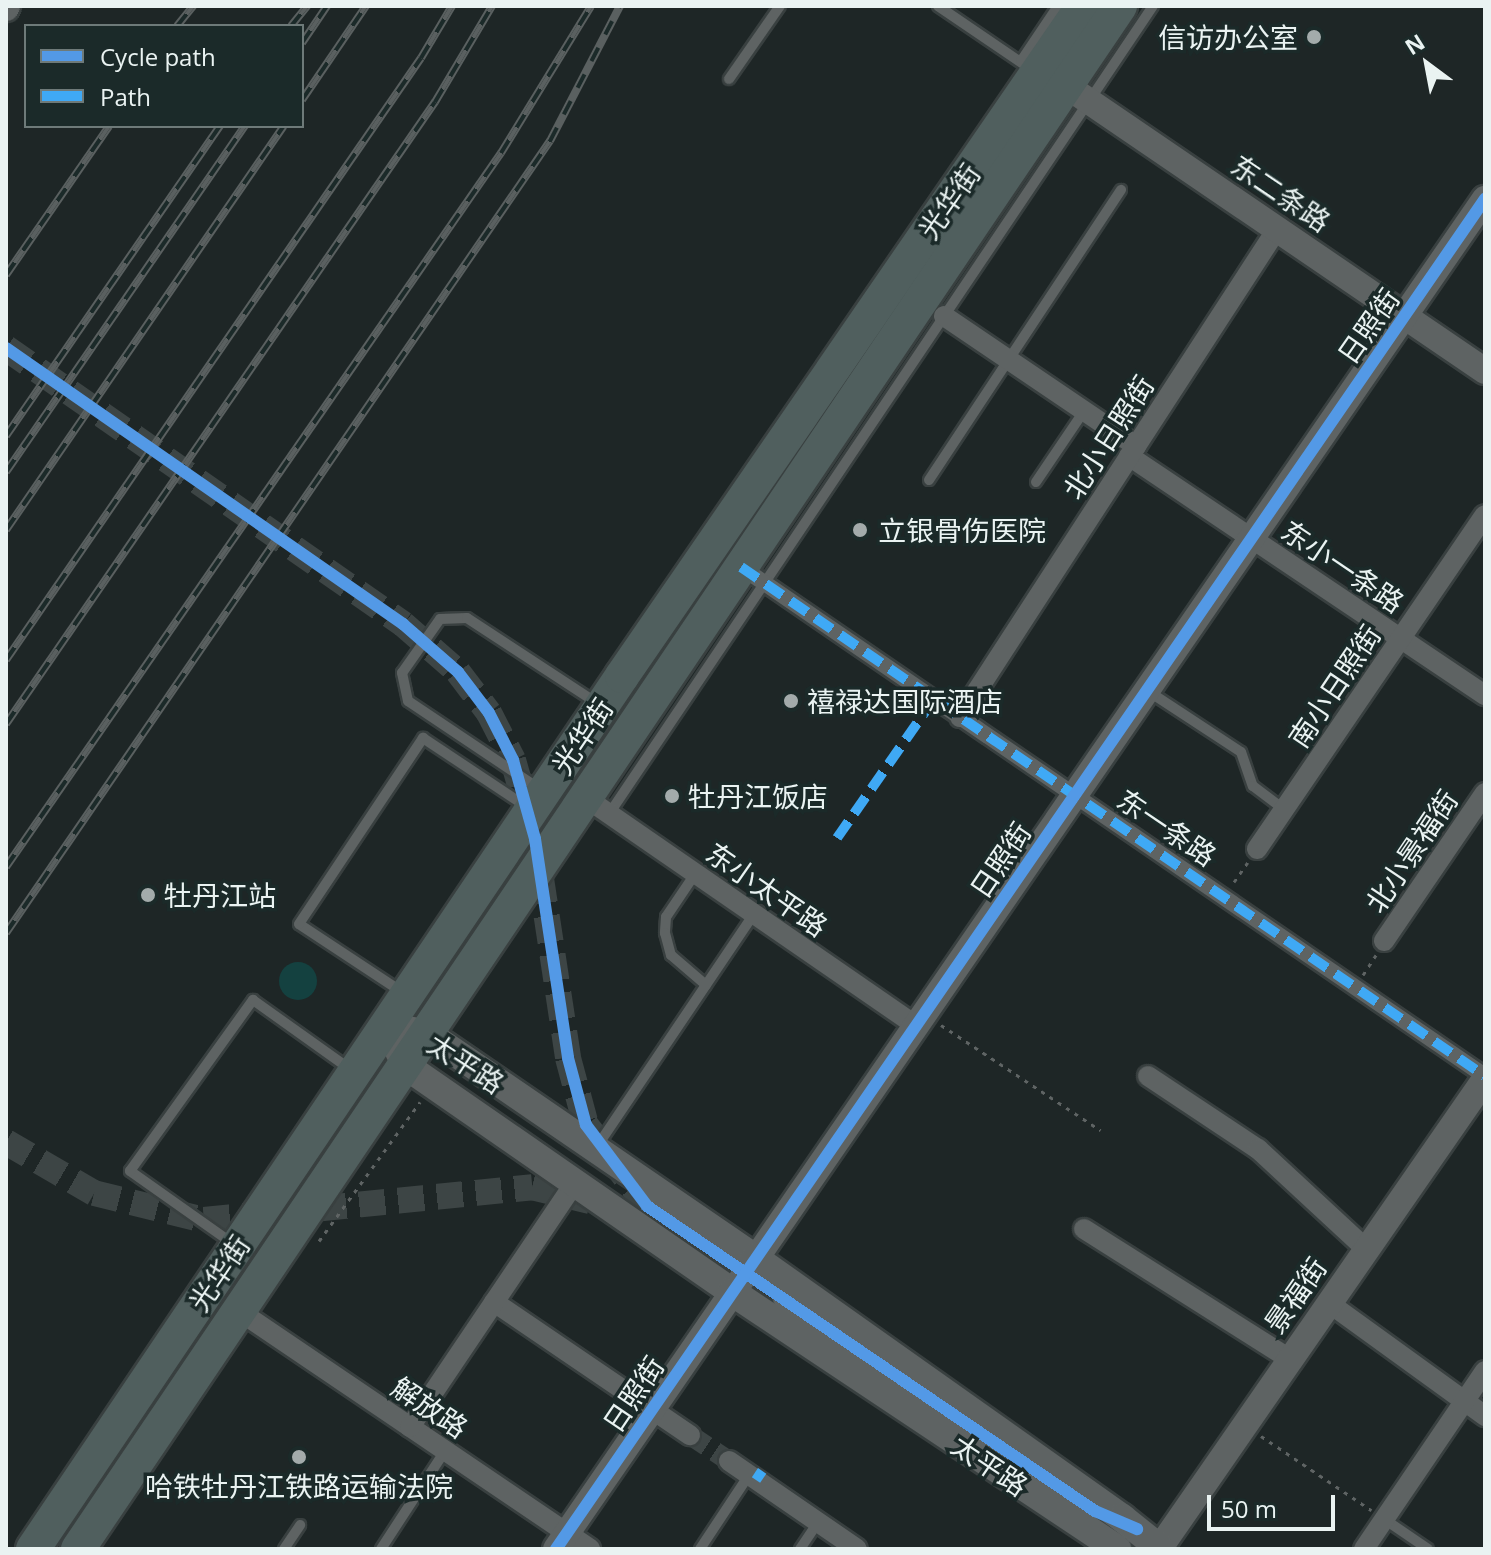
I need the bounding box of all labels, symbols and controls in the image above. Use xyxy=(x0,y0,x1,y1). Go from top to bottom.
place label: 信访办公室 xyxy=(1158,20,1298,54)
legend xyxy=(24,24,304,128)
north arrow xyxy=(1387,24,1467,104)
text: N xyxy=(1399,26,1430,61)
marker: 信访办公室 xyxy=(1305,28,1323,46)
text: Cycle path xyxy=(100,40,216,73)
text: Path xyxy=(100,80,151,113)
street label: 东二条路 xyxy=(1225,148,1337,238)
street label: 光华街 xyxy=(911,157,987,245)
street label: 日照街 xyxy=(1330,282,1406,370)
street label: 北小日照街 xyxy=(1056,369,1160,505)
place label: 立银骨伤医院 xyxy=(878,513,1046,547)
street label: 东小一条路 xyxy=(1276,513,1410,619)
marker: 立银骨伤医院 xyxy=(849,519,871,541)
street label: 南小日照街 xyxy=(1281,619,1387,753)
place label: 禧禄达国际酒店 xyxy=(807,684,1003,718)
street label: 光华街 xyxy=(545,692,619,780)
marker: 禧禄达国际酒店 xyxy=(782,692,800,710)
place label: 牡丹江饭店 xyxy=(688,779,828,813)
street label: 东一条路 xyxy=(1111,782,1223,872)
street label: 北小景福街 xyxy=(1358,784,1464,918)
marker: 牡丹江饭店 xyxy=(663,787,681,805)
street label: 日照街 xyxy=(963,816,1037,904)
street label: 东小太平路 xyxy=(700,835,834,943)
place label: 牡丹江站 xyxy=(164,878,276,912)
marker: 牡丹江站 xyxy=(139,886,157,904)
street label: 太平路 xyxy=(422,1026,510,1100)
street label: 光华街 xyxy=(182,1229,256,1317)
street label: 景福街 xyxy=(1257,1251,1333,1339)
street label: 日照街 xyxy=(596,1350,670,1438)
street label: 解放路 xyxy=(386,1370,474,1444)
street label: 太平路 xyxy=(946,1428,1034,1502)
marker: 哈铁牡丹江铁路运输法院 xyxy=(290,1448,308,1466)
place label: 哈铁牡丹江铁路运输法院 xyxy=(145,1469,453,1503)
scale bar xyxy=(1211,1479,1339,1529)
text: 50 m xyxy=(1221,1492,1277,1525)

